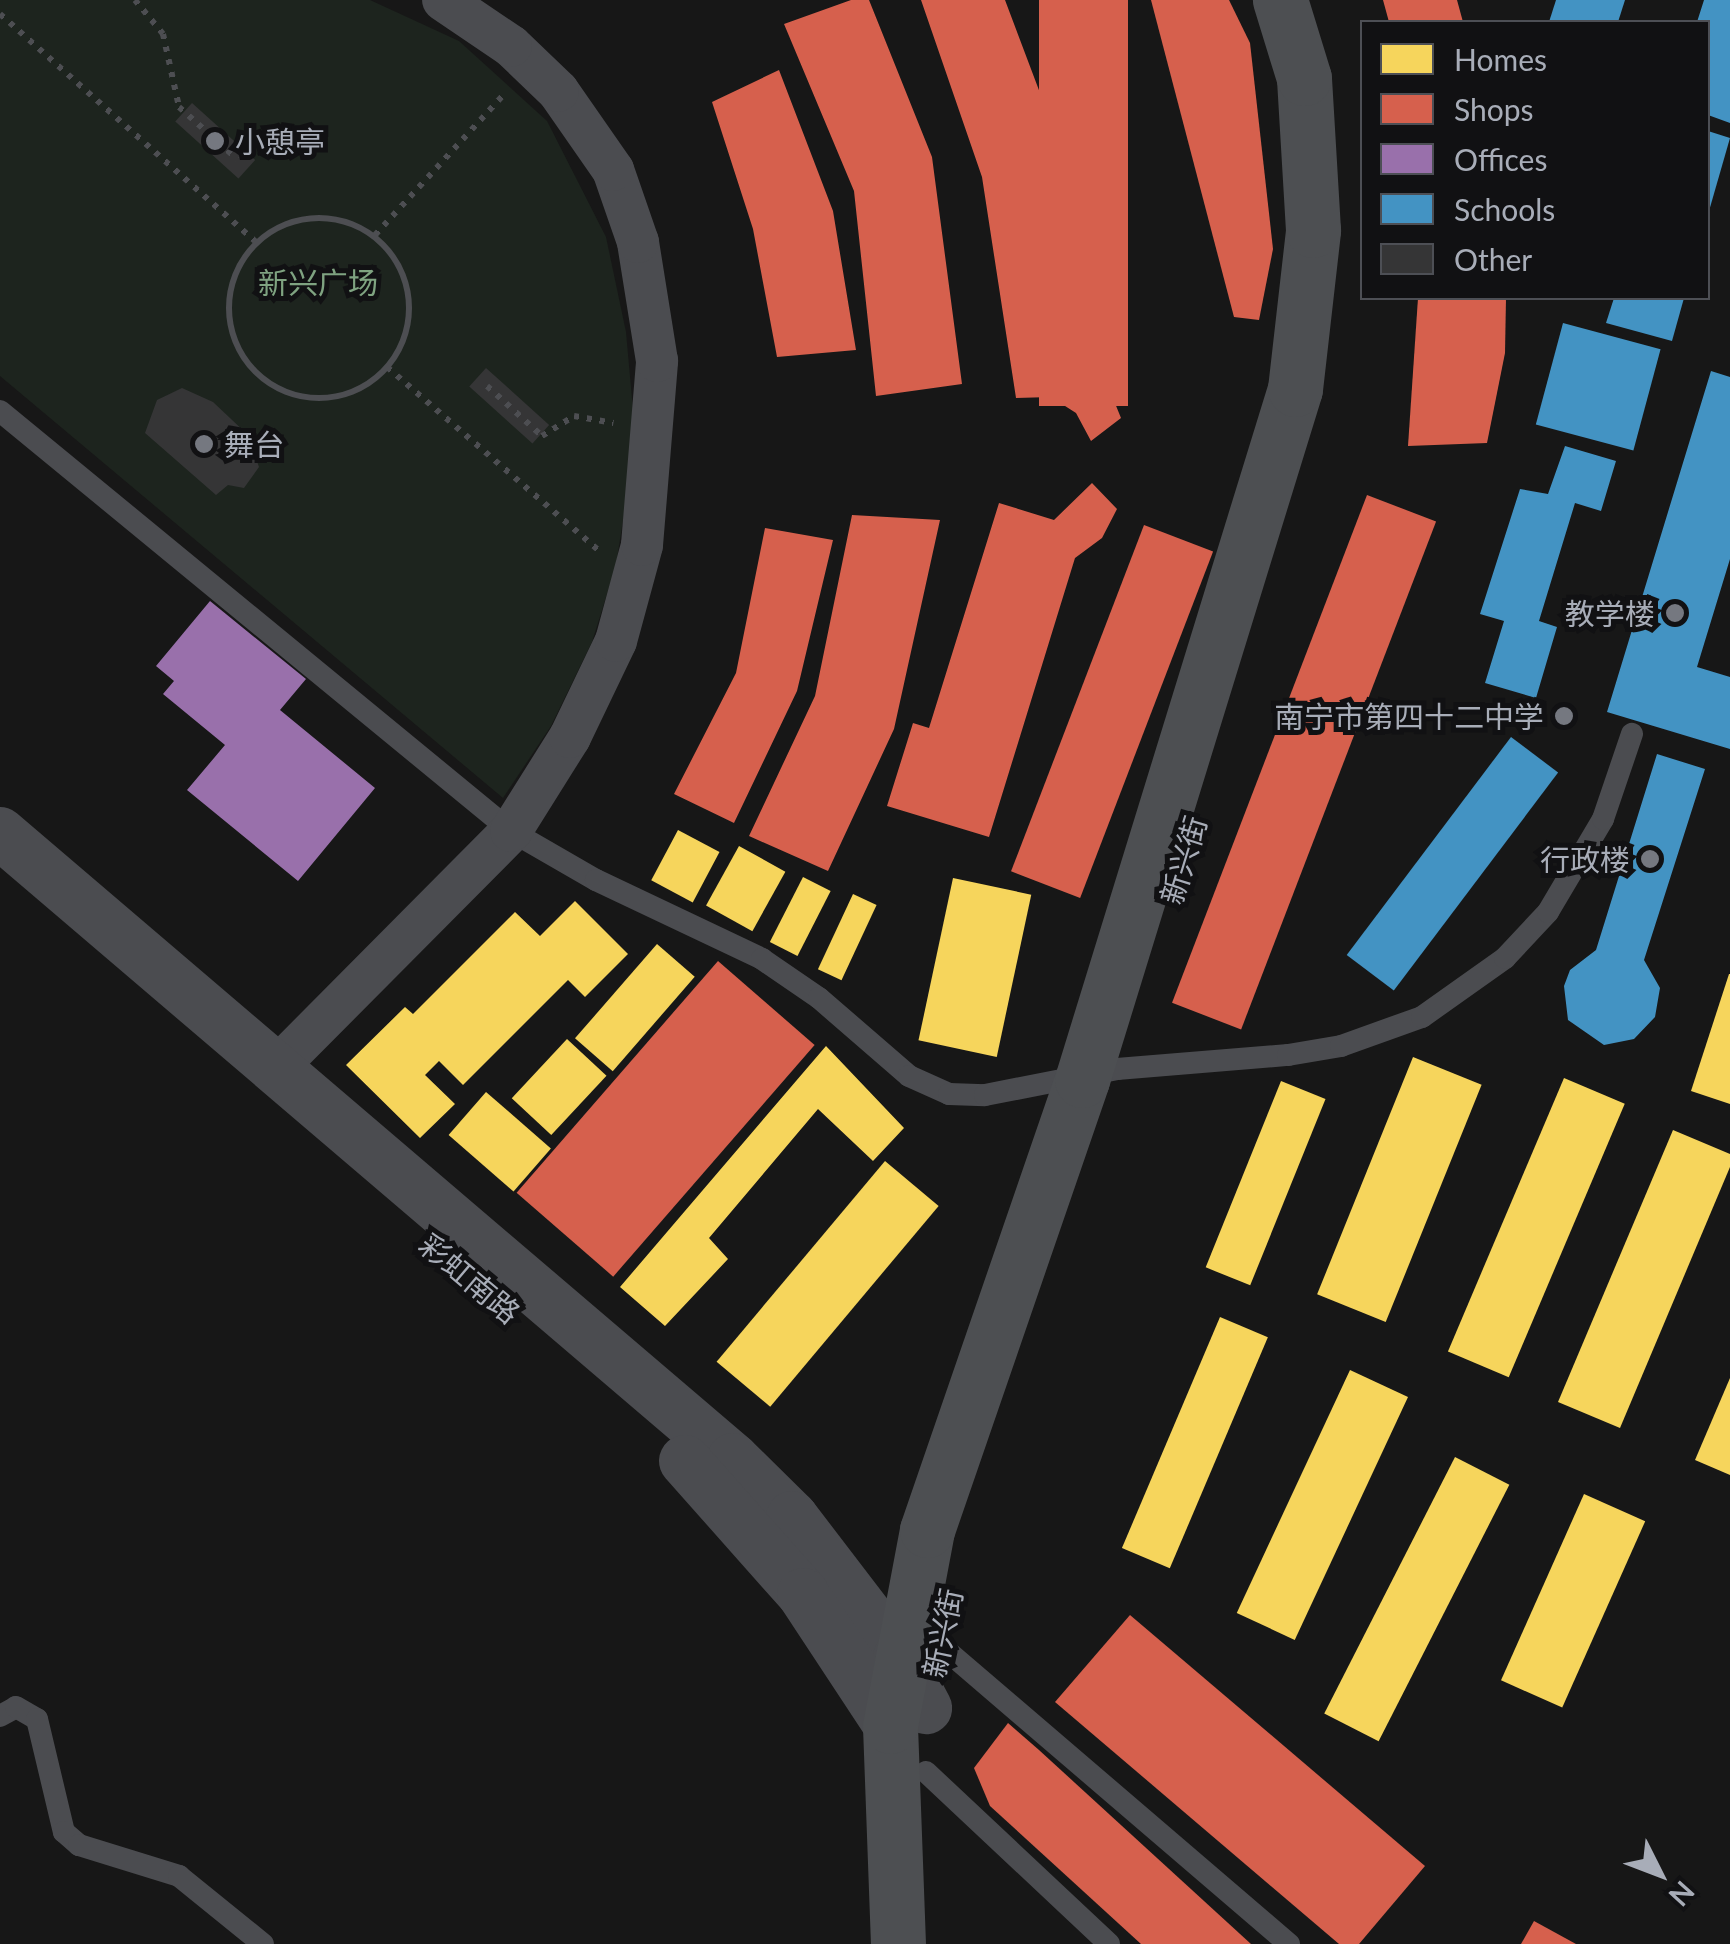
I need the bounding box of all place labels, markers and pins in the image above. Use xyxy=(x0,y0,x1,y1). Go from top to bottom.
place label: 小憩亭 xyxy=(235,123,325,159)
marker: 小憩亭 xyxy=(204,130,226,152)
place label: 舞台 xyxy=(224,426,284,462)
marker: 舞台 xyxy=(193,433,215,455)
place label: 教学楼 xyxy=(1565,595,1655,631)
marker: 教学楼 xyxy=(1664,602,1686,624)
place label: 南宁市第四十二中学 xyxy=(1274,698,1544,734)
marker: 南宁市第四十二中学 xyxy=(1553,705,1575,727)
place label: 行政楼 xyxy=(1540,841,1630,877)
marker: 行政楼 xyxy=(1639,848,1661,870)

